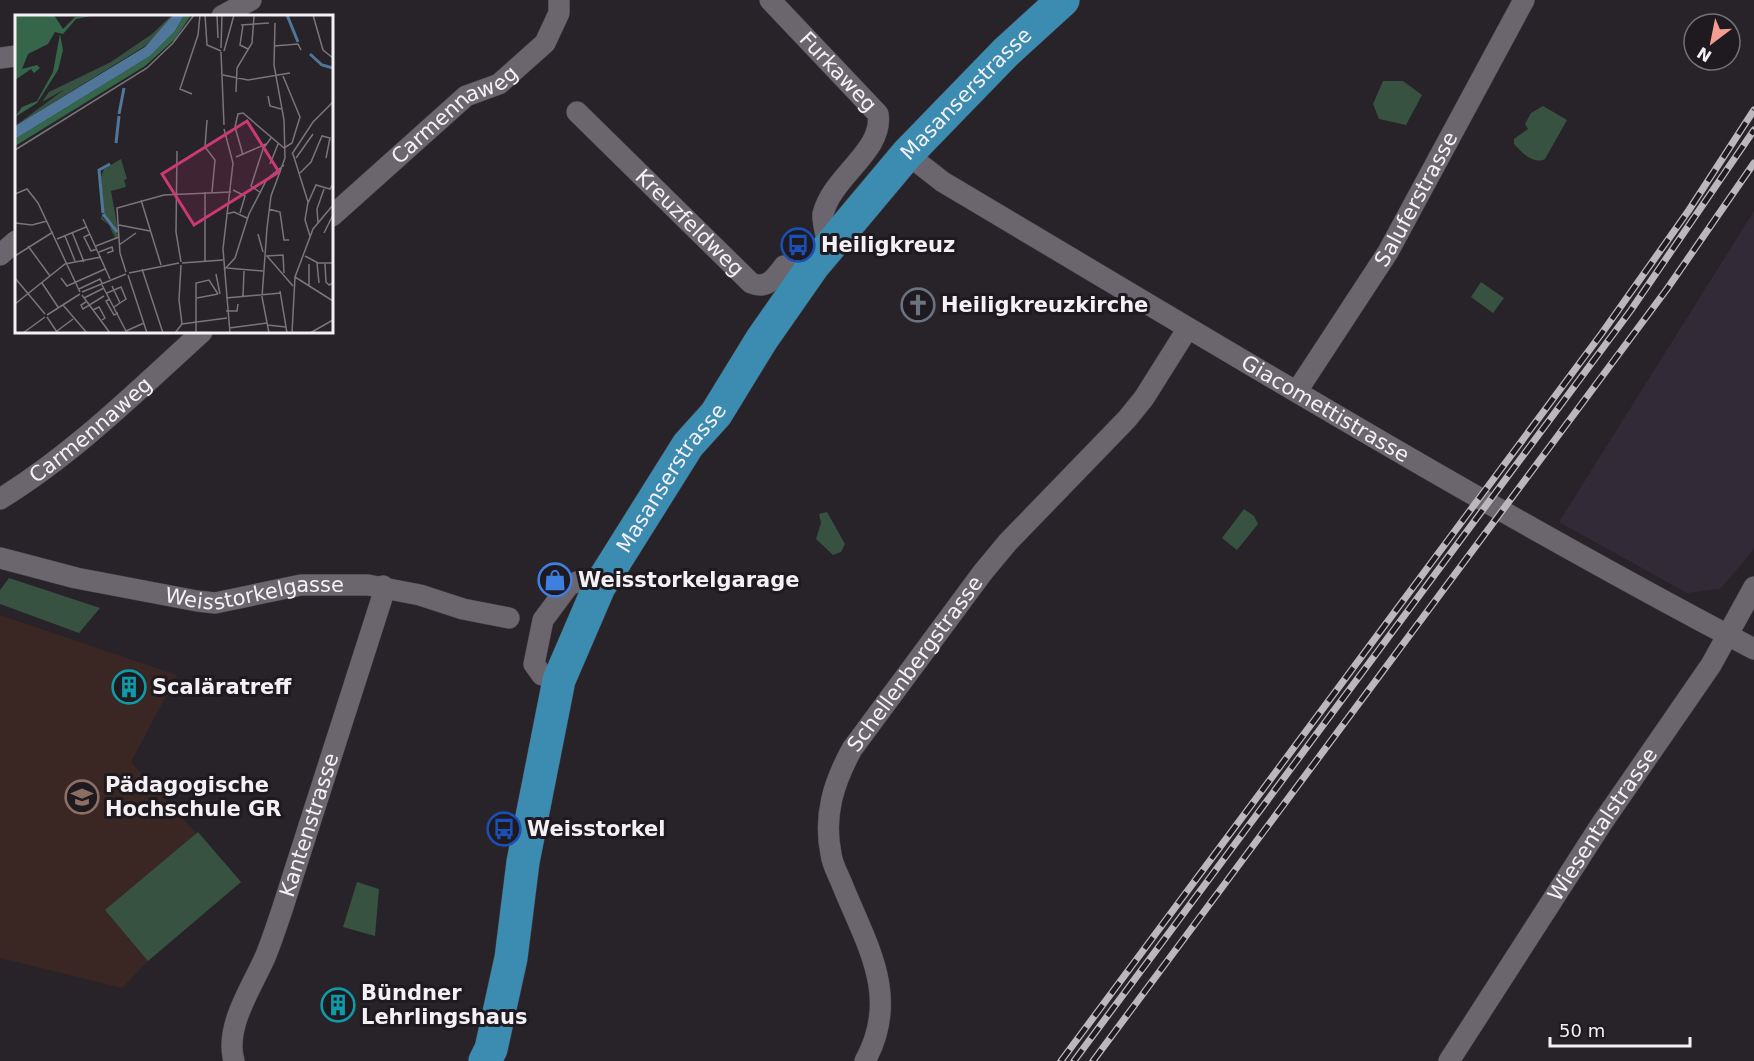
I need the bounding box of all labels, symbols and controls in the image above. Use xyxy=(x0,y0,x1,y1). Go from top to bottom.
north arrow xyxy=(1682,12,1742,72)
inset map xyxy=(15,15,333,333)
street label: Masanserstrasse xyxy=(896,23,1036,165)
street label: Furkaweg xyxy=(795,27,882,117)
text: N xyxy=(1694,43,1715,66)
street label: Carmennaweg xyxy=(387,61,523,169)
street label: Saluferstrasse xyxy=(1370,128,1463,271)
street label: Kreuzfeldweg xyxy=(631,164,749,281)
bus stop icon: Heiligkreuz xyxy=(780,227,816,263)
place label: Heiligkreuz xyxy=(821,233,955,257)
church icon: Heiligkreuzkirche xyxy=(900,287,936,323)
place label: Heiligkreuzkirche xyxy=(941,293,1148,317)
street label: Giacomettistrasse xyxy=(1237,350,1414,467)
street label: Carmennaweg xyxy=(25,372,157,488)
street label: Masanserstrasse xyxy=(612,400,731,557)
shop icon: Weisstorkelgarage xyxy=(537,562,573,598)
place label: Weisstorkelgarage xyxy=(578,568,800,592)
street label: Schellenbergstrasse xyxy=(842,571,988,756)
street label: Weisstorkelgasse xyxy=(163,573,344,615)
building icon: Scaläratreff xyxy=(111,669,147,705)
place label: Scaläratreff xyxy=(152,675,292,699)
street label: Wiesentalstrasse xyxy=(1543,743,1662,905)
street label: Kantenstrasse xyxy=(275,750,343,900)
place label: Pädagogische Hochschule GR xyxy=(105,773,281,821)
school or university icon: Pädagogische Hochschule GR xyxy=(64,779,100,815)
bus stop icon: Weisstorkel xyxy=(486,811,522,847)
place label: Weisstorkel xyxy=(527,817,666,841)
place label: Bündner Lehrlingshaus xyxy=(361,981,527,1029)
building icon: Bündner Lehrlingshaus xyxy=(320,987,356,1023)
scale bar xyxy=(1550,1010,1690,1048)
text: 50 m xyxy=(1559,1020,1605,1041)

